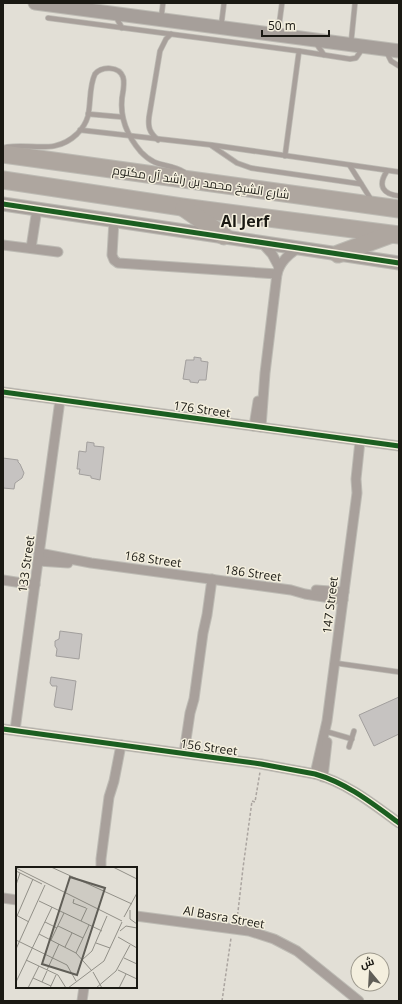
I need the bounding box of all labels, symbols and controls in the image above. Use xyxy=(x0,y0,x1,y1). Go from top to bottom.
scale bar xyxy=(262,12,329,38)
text: 50 m xyxy=(268,17,296,34)
street label: شارع الشيخ محمد بن راشد آل مكتوم xyxy=(111,161,291,203)
district label: Al Jerf xyxy=(221,210,270,232)
street label: 176 Street xyxy=(172,397,232,421)
street label: 133 Street xyxy=(14,534,38,594)
street label: 168 Street xyxy=(123,547,183,571)
street label: 186 Street xyxy=(223,561,283,585)
street label: 147 Street xyxy=(318,576,342,634)
street label: 156 Street xyxy=(179,735,239,759)
inset map xyxy=(16,867,137,988)
street label: Al Basra Street xyxy=(182,902,266,932)
north arrow xyxy=(350,952,390,992)
text: ش xyxy=(358,953,376,971)

